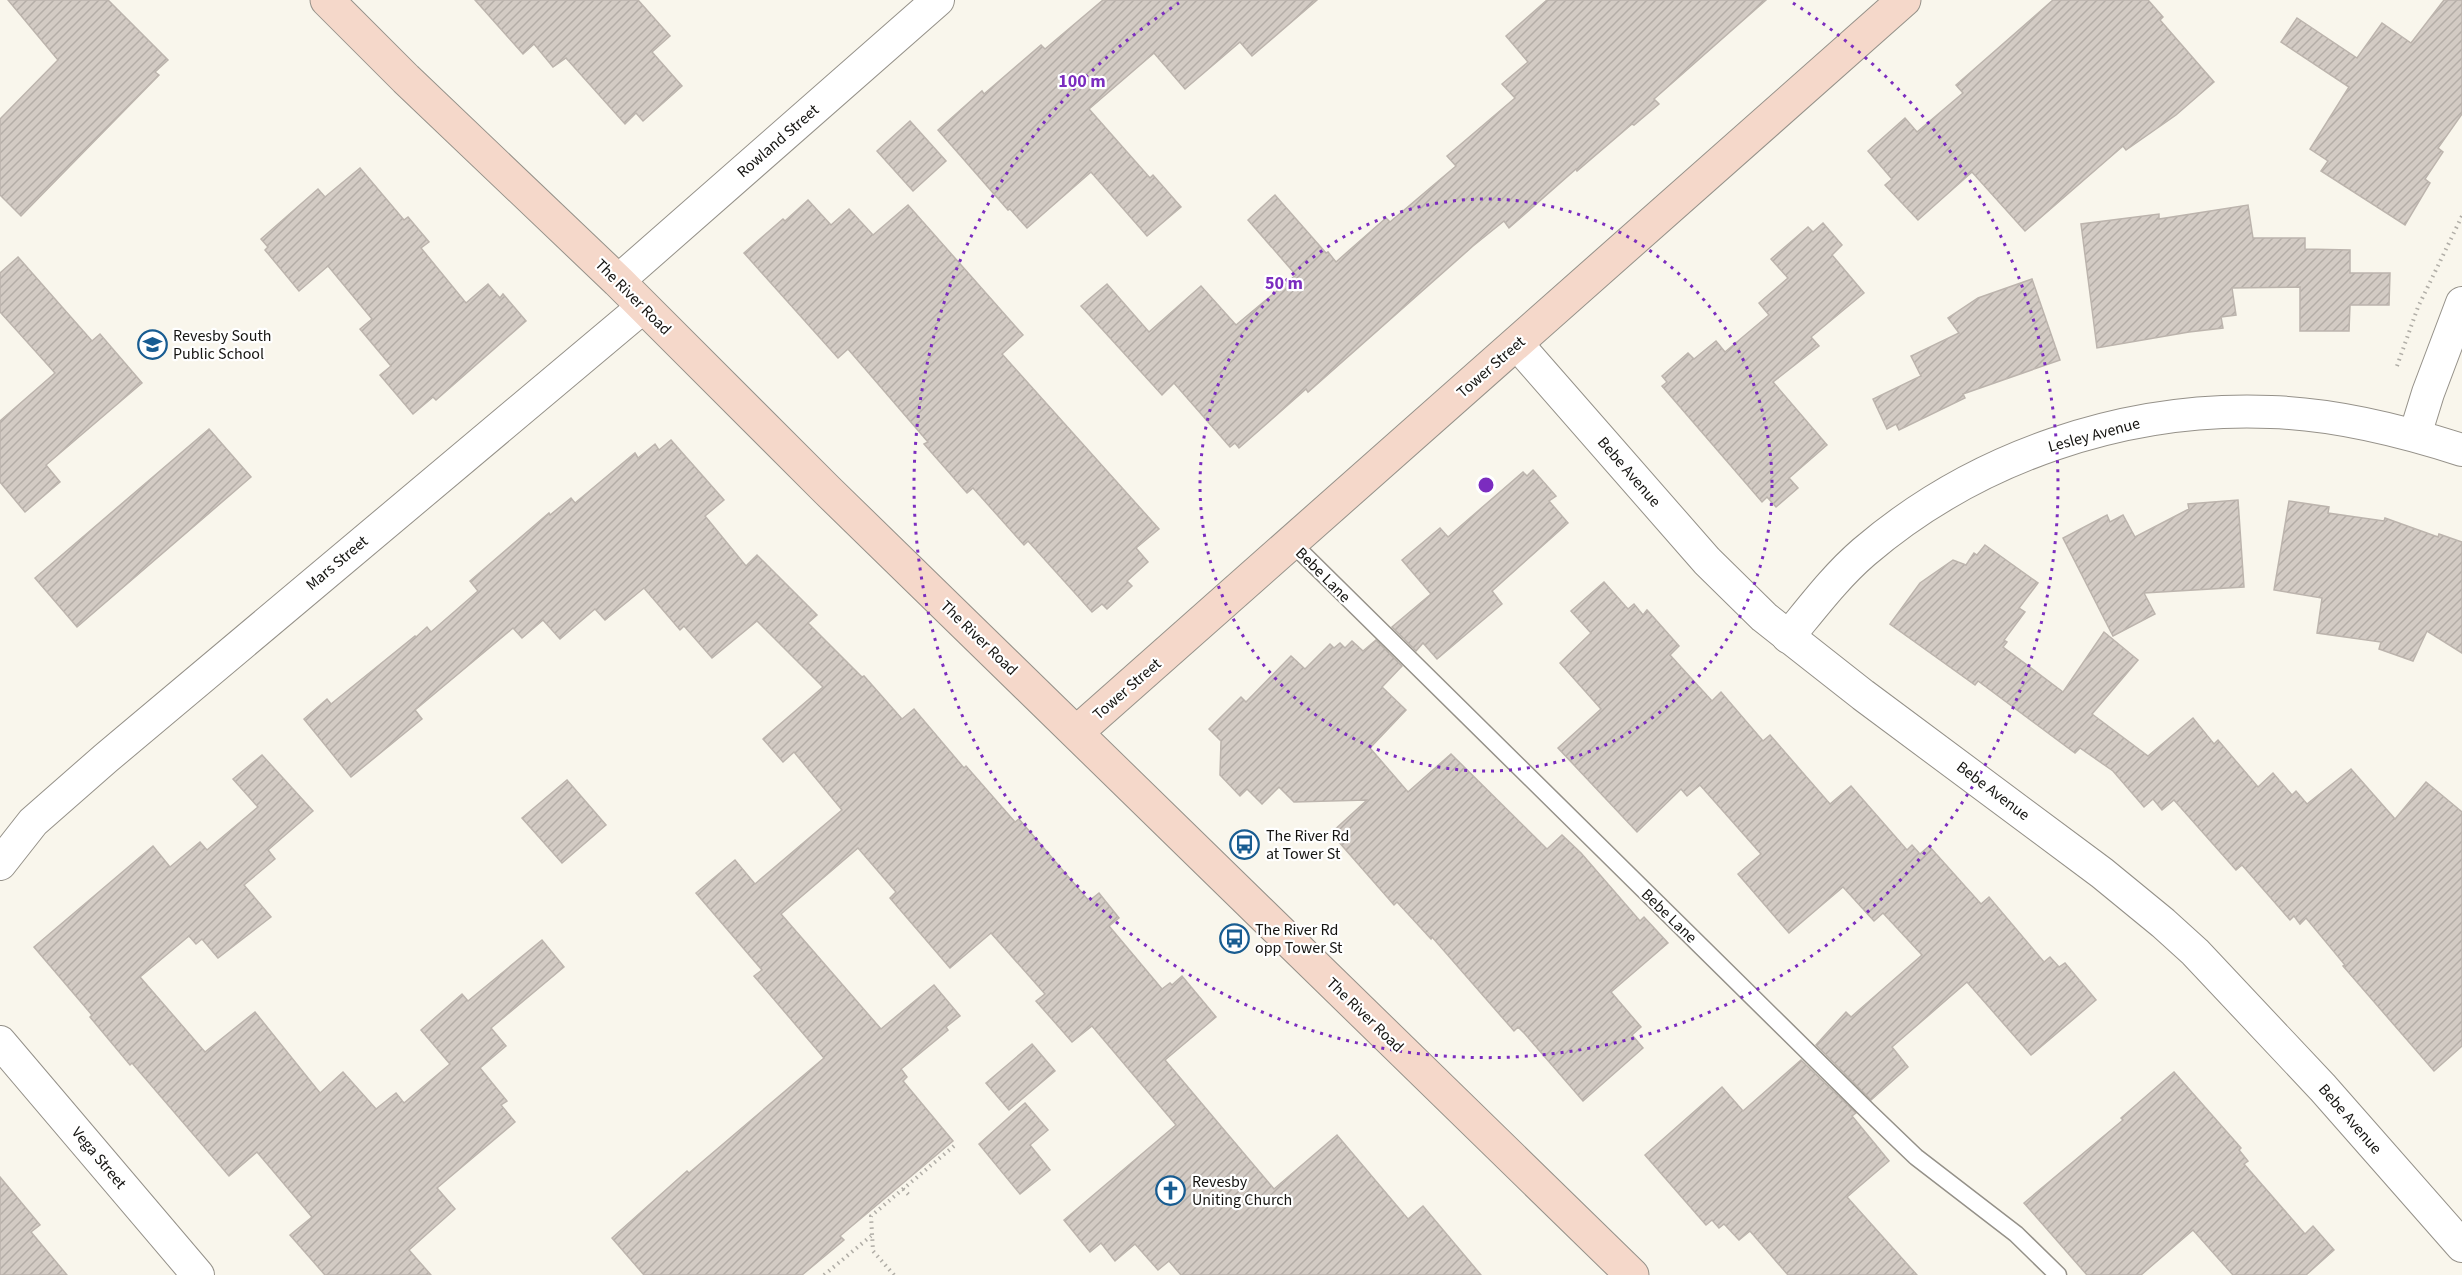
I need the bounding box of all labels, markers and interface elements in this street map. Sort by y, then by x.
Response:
text: 100 m [1058,69,1106,94]
street label: Rowland Street [732,99,824,183]
street label: The River Road [590,254,676,340]
text: 50 m [1265,271,1303,296]
place label: Revesby South Public School [173,325,272,365]
school or university icon: Revesby South Public School [136,329,168,361]
street label: Tower Street [1452,331,1530,403]
street label: Lesley Avenue [2046,412,2142,458]
street label: Bebe Avenue [1592,432,1666,512]
centre of rings [1476,475,1496,495]
street label: Mars Street [301,530,373,596]
street label: Bebe Lane [1291,543,1356,608]
street label: The River Road [935,595,1023,681]
street label: Tower Street [1088,653,1166,725]
street label: Bebe Avenue [1952,756,2034,826]
place label: The River Rd at Tower St [1266,825,1349,865]
bus stop icon: The River Rd at Tower St [1229,829,1261,861]
street label: Bebe Lane [1636,884,1702,948]
place label: The River Rd opp Tower St [1255,919,1343,959]
bus stop icon: The River Rd opp Tower St [1218,923,1250,955]
street label: The River Road [1321,972,1409,1058]
street label: Bebe Avenue [2313,1079,2387,1159]
street label: Vega Street [66,1122,132,1194]
place label: Revesby Uniting Church [1192,1171,1292,1211]
church icon: Revesby Uniting Church [1155,1175,1187,1207]

